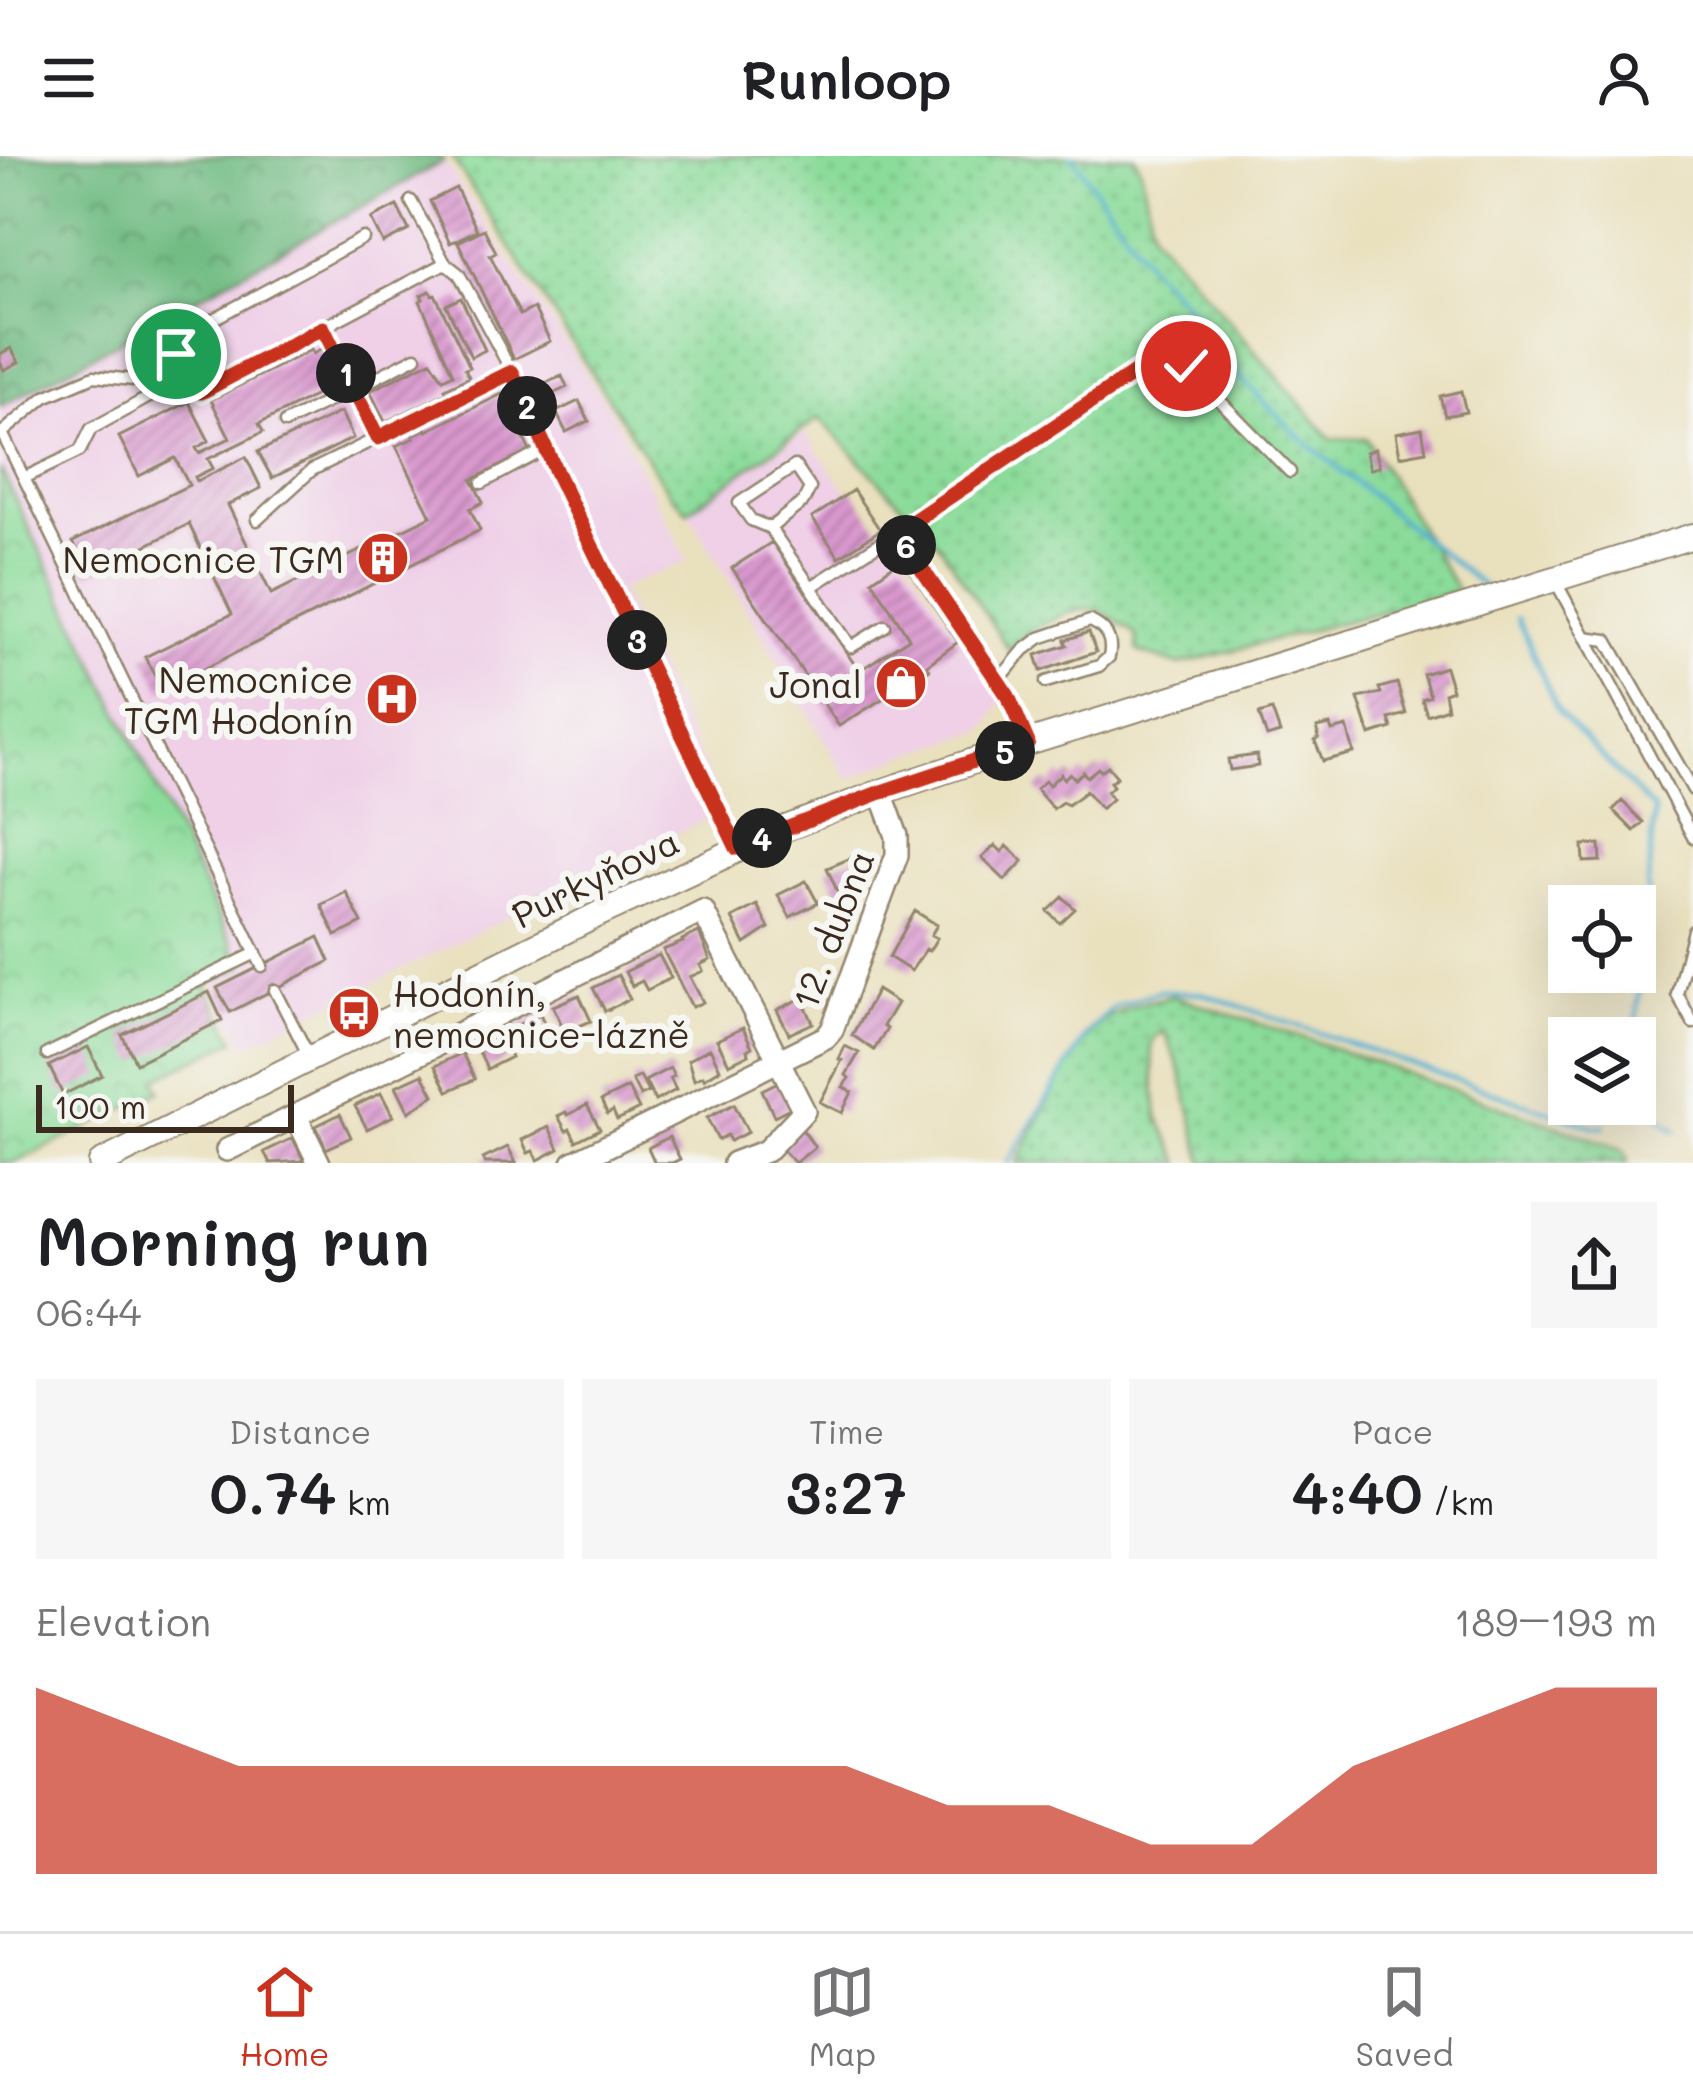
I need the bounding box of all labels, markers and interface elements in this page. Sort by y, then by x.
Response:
text: Runloop [741,43,952,114]
icon: menu [36,45,102,111]
icon: person [1591,45,1657,111]
pin [125,303,227,405]
pin [1135,315,1237,417]
icon: arrive [143,321,209,387]
icon: check [1153,333,1219,399]
pin: 1 [316,343,376,403]
text: 1 [339,351,353,394]
pin: 2 [497,376,557,436]
text: 2 [518,384,536,427]
pin: 6 [876,515,936,575]
text: 6 [896,523,916,566]
building icon: Nemocnice TGM [355,530,411,586]
place label: Nemocnice TGM [63,535,344,582]
pin: 3 [607,610,667,670]
text: 3 [627,618,647,661]
place label: Nemocnice TGM Hodonín [124,655,353,743]
shop icon: Jonal [873,655,929,711]
place label: Jonal [769,660,862,707]
hospital icon: Nemocnice TGM Hodonín [364,671,420,727]
pin: 5 [975,721,1035,781]
text: 5 [995,729,1015,772]
pin: 4 [732,808,792,868]
street label: Purkyňova [504,816,687,939]
text: 4 [752,816,772,859]
street label: 12. dubna [780,843,884,1015]
map controls [1548,885,1656,1125]
button: locate [1548,885,1656,993]
place label: Hodonín, nemocnice-lázně [393,969,690,1057]
bus stop icon: Hodonín, nemocnice-lázně [326,985,382,1041]
button: layers [1548,1017,1656,1125]
scale bar [36,1079,294,1132]
text: 100 m [54,1084,146,1127]
text: Morning run [36,1197,430,1283]
button: share [1531,1202,1657,1328]
text: 06:44 [36,1285,142,1336]
text: Distance [229,1409,371,1452]
text: Time [809,1409,884,1452]
text: Pace [1353,1409,1433,1452]
text: 0.74 [210,1452,336,1530]
text: 3:27 [786,1452,907,1530]
text: 4:40 [1291,1452,1423,1530]
text: km [336,1480,391,1523]
text: /km [1423,1480,1494,1523]
text: Elevation [36,1595,211,1646]
text: 189–193 m [1454,1595,1657,1646]
tab: Home [240,1959,329,2074]
tab: Map [809,1959,876,2074]
tab: Saved [1355,1959,1453,2074]

